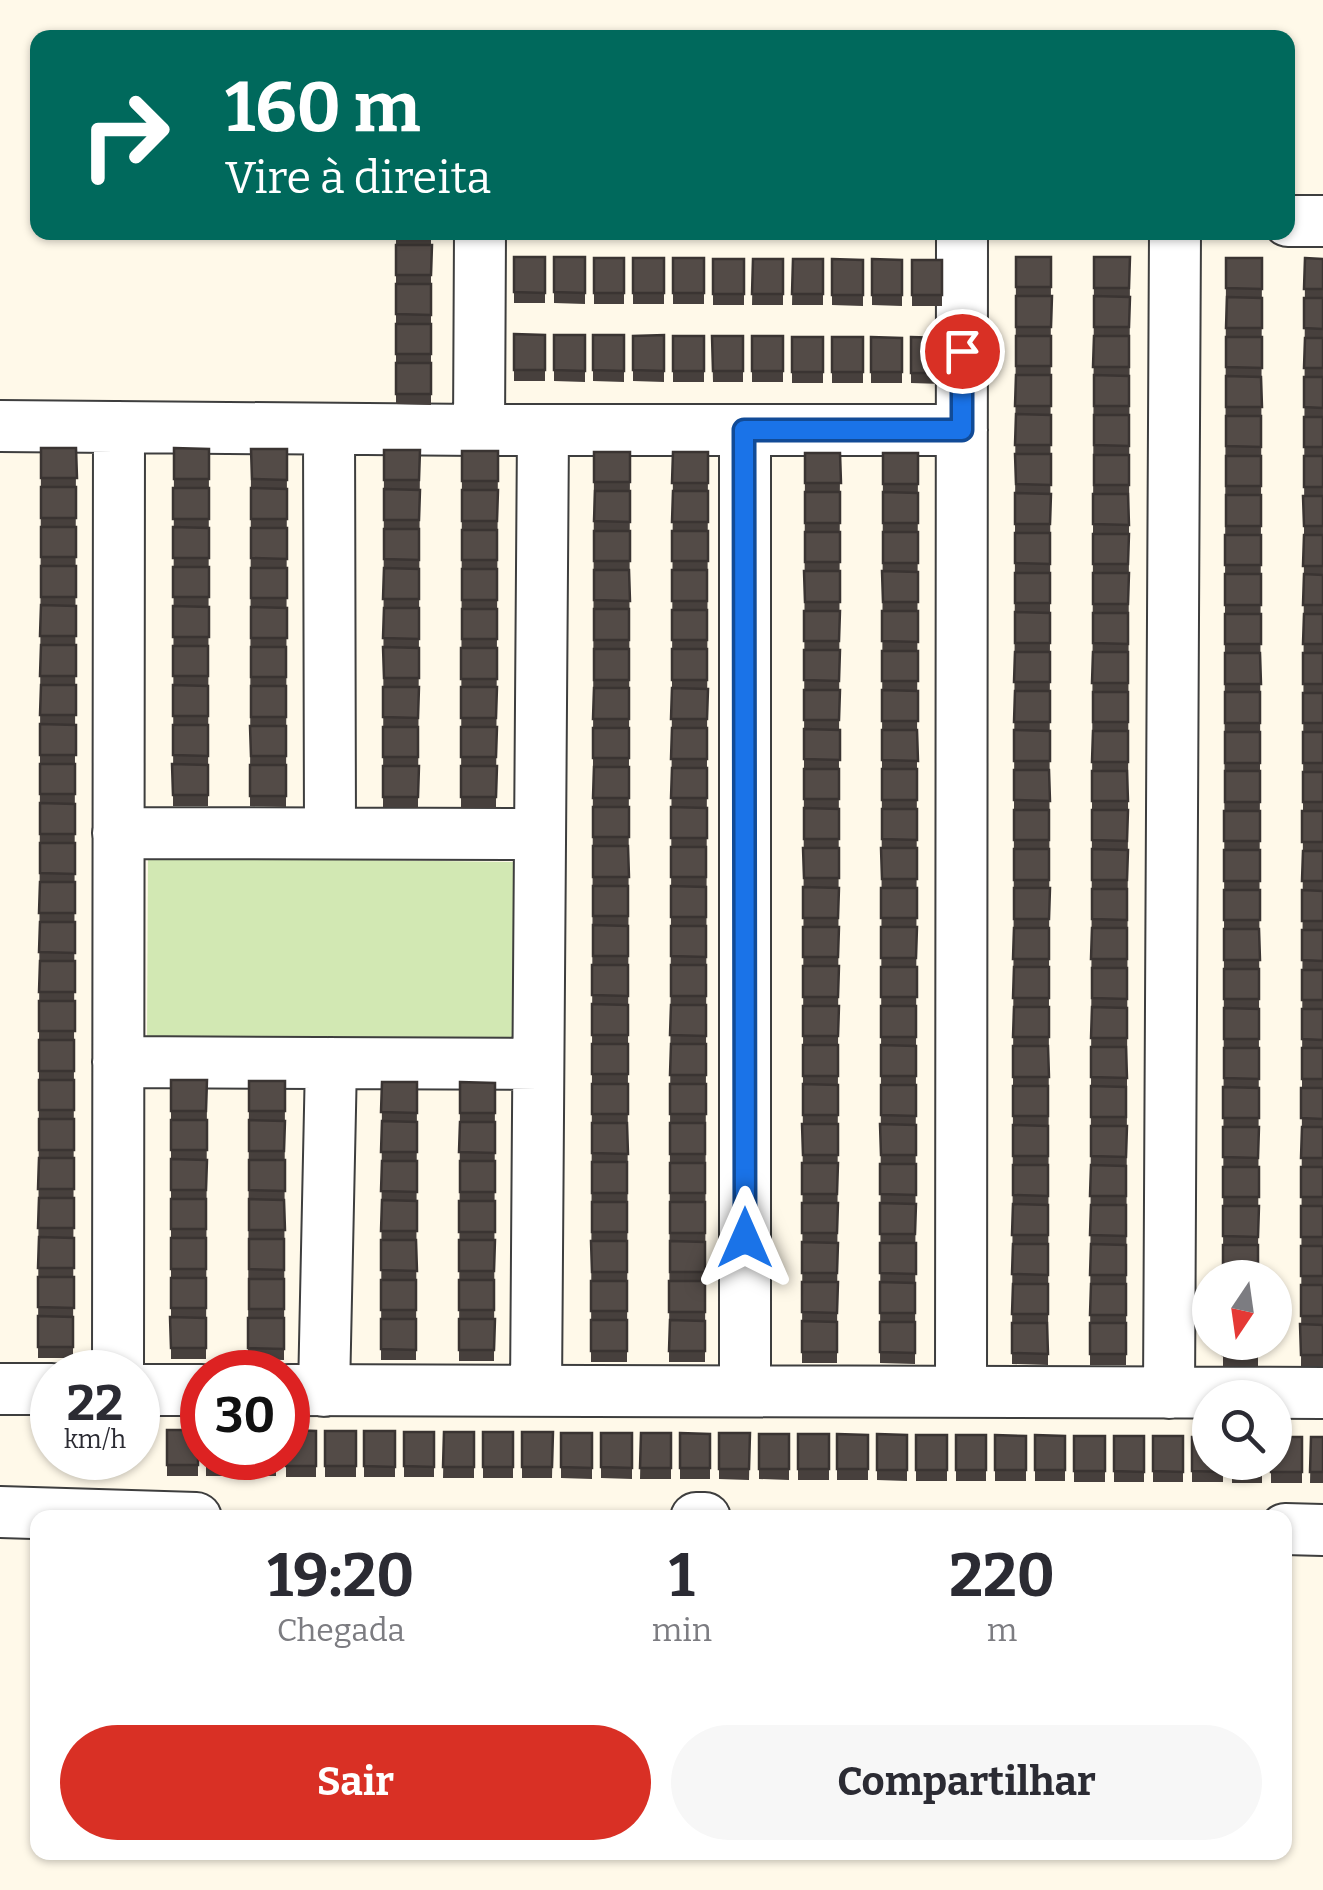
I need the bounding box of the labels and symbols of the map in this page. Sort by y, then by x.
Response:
pin [920,309,1005,394]
position arrow [693,1186,797,1290]
north arrow [1192,1260,1292,1360]
speed limit sign: 30 [180,1350,310,1480]

